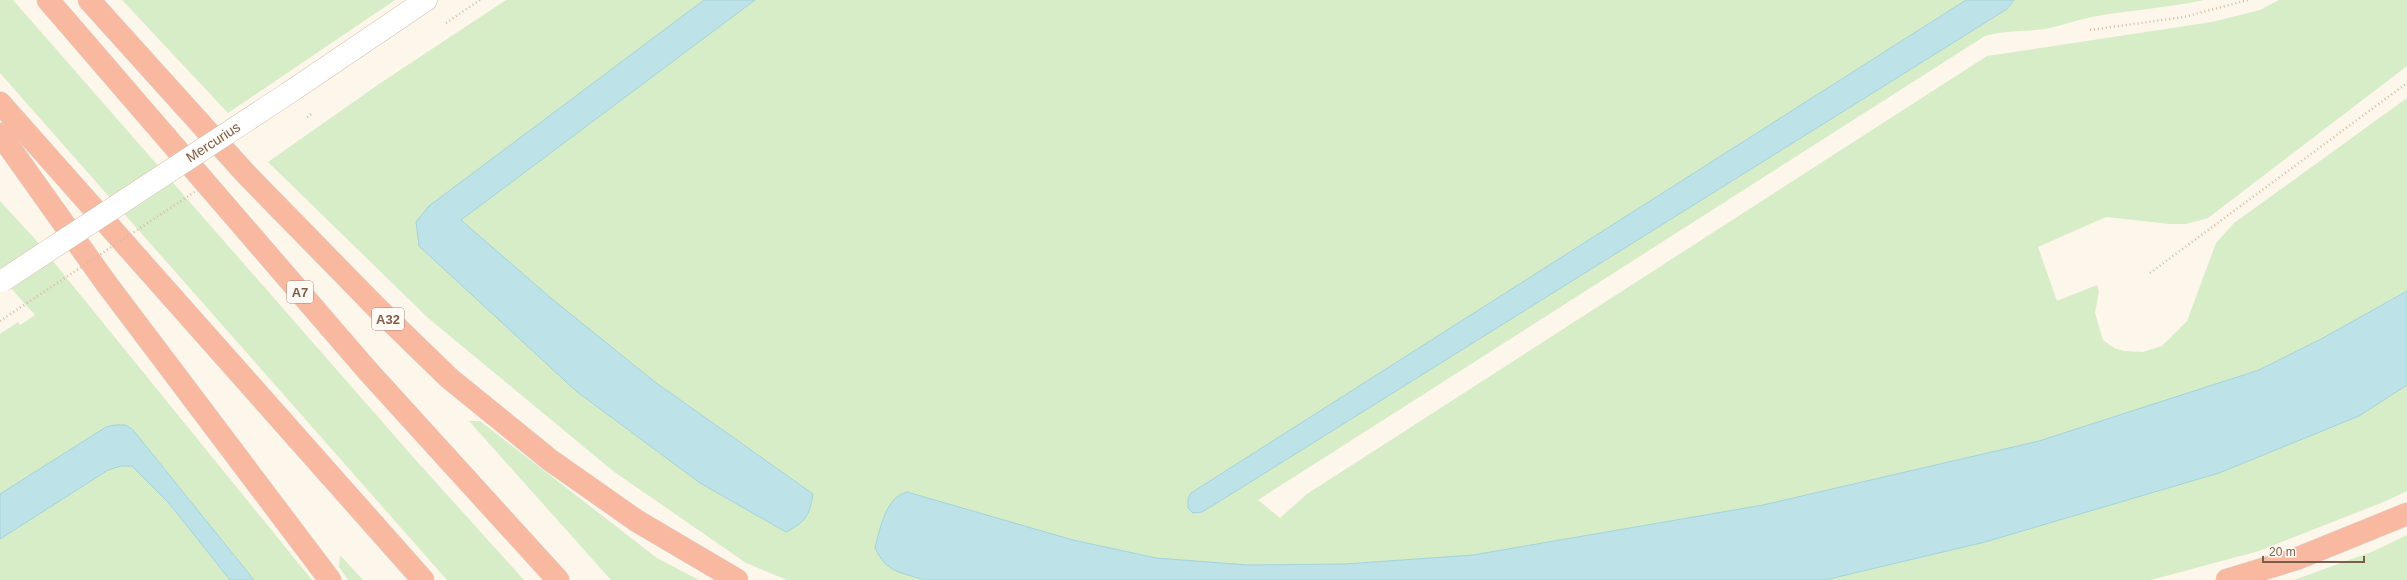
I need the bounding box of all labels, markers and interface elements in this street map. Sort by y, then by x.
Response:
street label: Mercurius [183,119,243,165]
road number: A7 [287,281,313,303]
road number: A32 [372,308,404,330]
scale bar [2263,538,2364,564]
text: 20 m [2269,545,2296,559]

